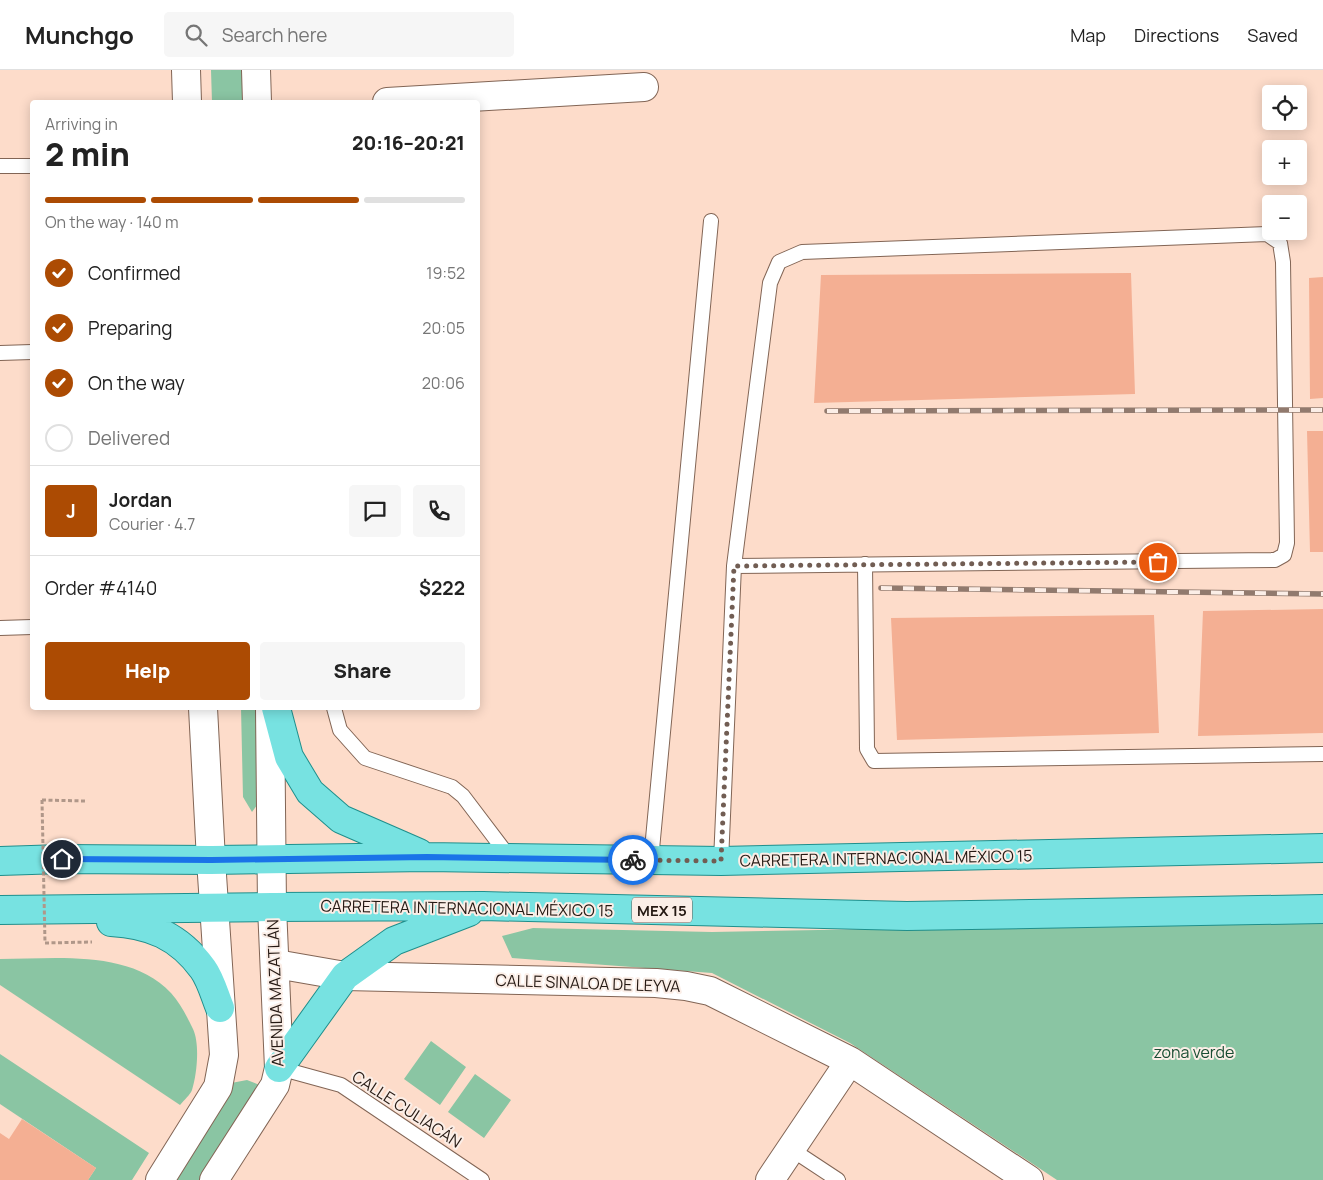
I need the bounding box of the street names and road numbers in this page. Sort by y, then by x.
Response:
street label: CARRETERA INTERNACIONAL MÉXICO 15 [739,844,1033,872]
street label: CARRETERA INTERNACIONAL MÉXICO 15 [320,894,614,922]
road number: MEX 15 [632,898,692,922]
street label: AVENIDA MAZATLÁN [261,919,289,1067]
street label: CALLE SINALOA DE LEYVA [495,969,681,997]
street label: CALLE CULIACÁN [348,1065,466,1153]

